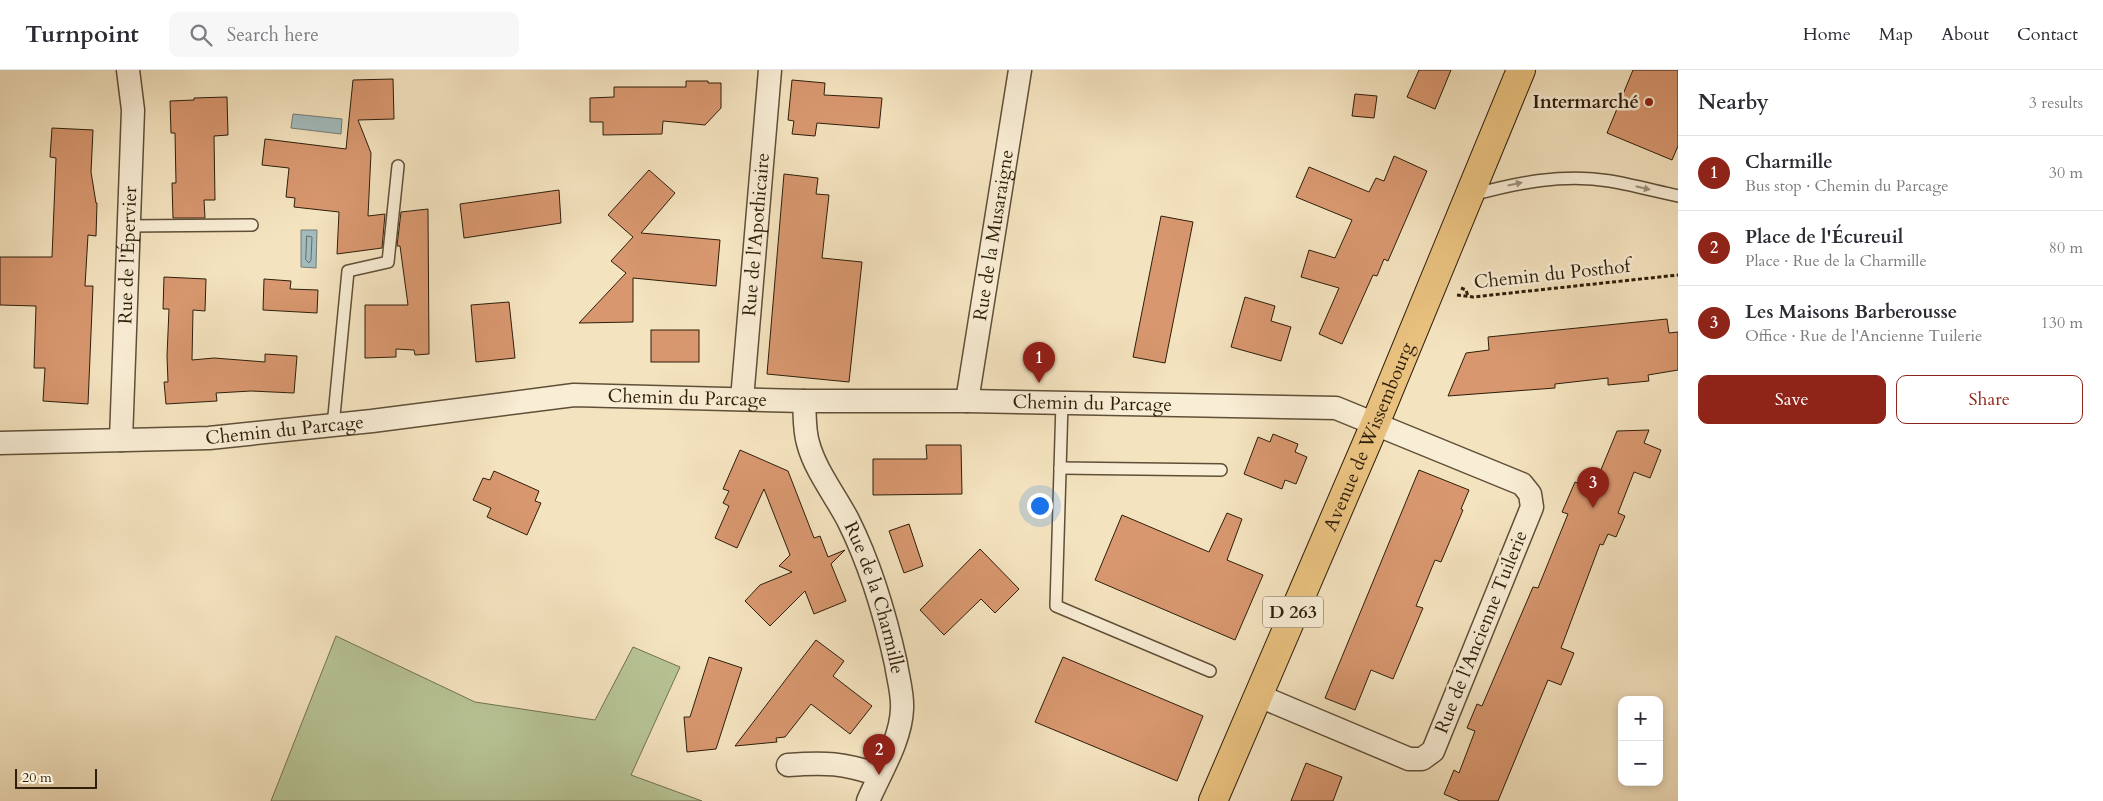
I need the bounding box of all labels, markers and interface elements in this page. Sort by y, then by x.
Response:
search box [169,12,519,57]
text: Turnpoint [25,18,139,51]
icon: search [187,21,215,49]
text: Search here [227,22,319,48]
text: Home [1803,22,1851,47]
text: Map [1879,22,1913,47]
text: About [1941,22,1989,47]
text: Contact [2017,22,2078,47]
text: Nearby [1698,88,1769,117]
place label: Intermarché [1533,89,1639,115]
text: 3 results [2029,92,2083,114]
marker: Intermarché [1643,96,1655,108]
street label: Rue de la Musaraigne [967,148,1020,323]
text: Charmille [1745,149,1833,175]
street label: Rue de l'Apothicaire [736,152,776,317]
text: 1 [1710,162,1718,184]
text: 30 m [2049,162,2083,184]
text: Bus stop · Chemin du Parcage [1745,175,1948,197]
one-way arrow [1508,180,1523,188]
one-way arrow [1636,184,1651,192]
street label: Rue de l'Épervier [112,185,143,325]
text: Place de l'Écureuil [1745,224,1903,250]
text: 2 [1710,237,1718,259]
text: 80 m [2049,237,2083,259]
text: Place · Rue de la Charmille [1745,250,1927,272]
street label: Chemin du Posthof [1473,253,1635,295]
text: Les Maisons Barberousse [1745,299,1957,325]
text: 3 [1710,312,1718,334]
text: 130 m [2041,312,2083,334]
text: Office · Rue de l'Ancienne Tuilerie [1745,325,1982,347]
street label: Avenue de Wissembourg [1317,338,1420,536]
pin: 1 [1023,342,1055,383]
button: Save [1698,375,1886,424]
button: Share [1896,375,2083,424]
street label: Chemin du Parcage [607,383,767,413]
street label: Chemin du Parcage [1012,389,1172,418]
street label: Chemin du Parcage [204,409,365,451]
pin: 3 [1577,467,1609,508]
your location [1027,493,1053,519]
street label: Rue de la Charmille [838,517,910,676]
street label: Rue de l'Ancienne Tuilerie [1428,527,1534,737]
road number: D 263 [1263,596,1323,628]
map controls [1618,696,1663,786]
button: + [1618,696,1663,741]
pin: 2 [863,734,895,775]
button: − [1618,741,1663,786]
scale bar [15,766,98,789]
text: 20 m [22,768,52,787]

